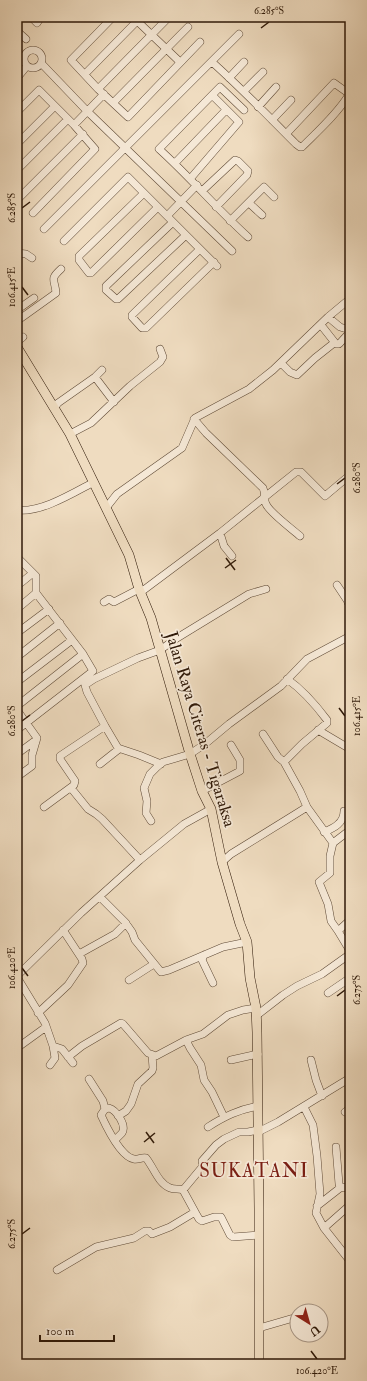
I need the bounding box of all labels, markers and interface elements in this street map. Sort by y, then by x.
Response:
text: 6.285°S [254,5,284,17]
text: 6.285°S [6,193,18,223]
text: 106.415°E [6,267,18,307]
text: 6.280°S [351,463,363,493]
street label: Jalan Raya Citeras - Tigaraksa [159,628,241,831]
text: 106.415°E [351,696,363,736]
text: 6.280°S [6,706,18,736]
text: 106.420°E [6,947,18,989]
text: 6.275°S [351,975,363,1005]
district label: SUKATANI [199,1159,309,1183]
text: 6.275°S [6,1219,18,1249]
north arrow [289,1303,329,1343]
scale bar [40,1317,114,1343]
text: U [307,1323,322,1339]
text: 100 m [46,1324,75,1339]
text: 106.420°E [296,1365,338,1377]

